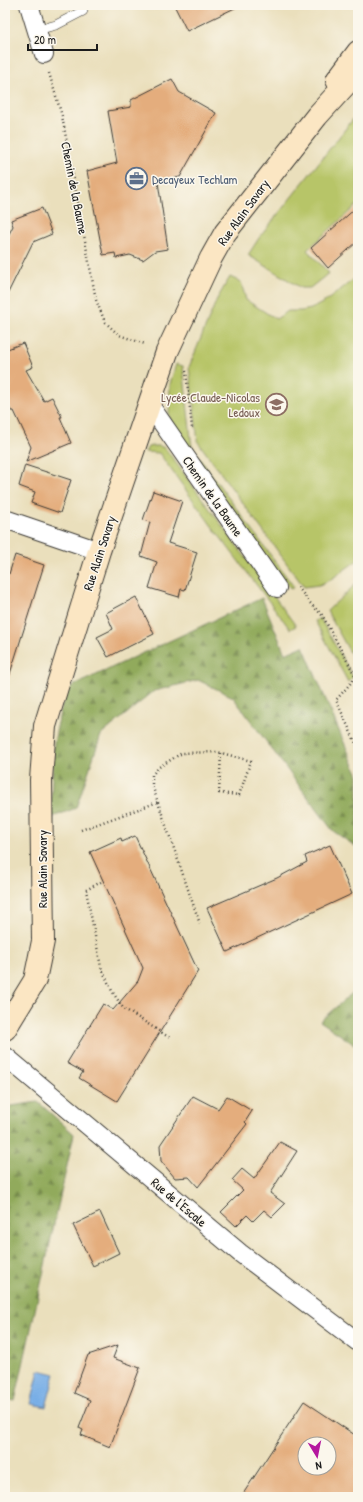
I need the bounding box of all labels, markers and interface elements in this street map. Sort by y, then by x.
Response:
scale bar [28,26,97,52]
text: 20 m [34,31,56,48]
street label: Chemin de la Baume [57,140,93,236]
office icon: Decayeux Techlam [123,166,149,192]
place label: Decayeux Techlam [152,170,237,188]
street label: Rue Alain Savary [213,175,273,249]
place label: Lycée Claude-Nicolas Ledoux [161,388,260,421]
school or university icon: Lycée Claude-Nicolas Ledoux [263,391,289,417]
street label: Chemin de la Baume [179,452,247,540]
street label: Rue Alain Savary [78,513,120,593]
street label: Rue Alain Savary [33,830,51,908]
street label: Rue de l'Escale [147,1173,211,1231]
north arrow [297,1436,337,1476]
text: N [314,1458,323,1473]

